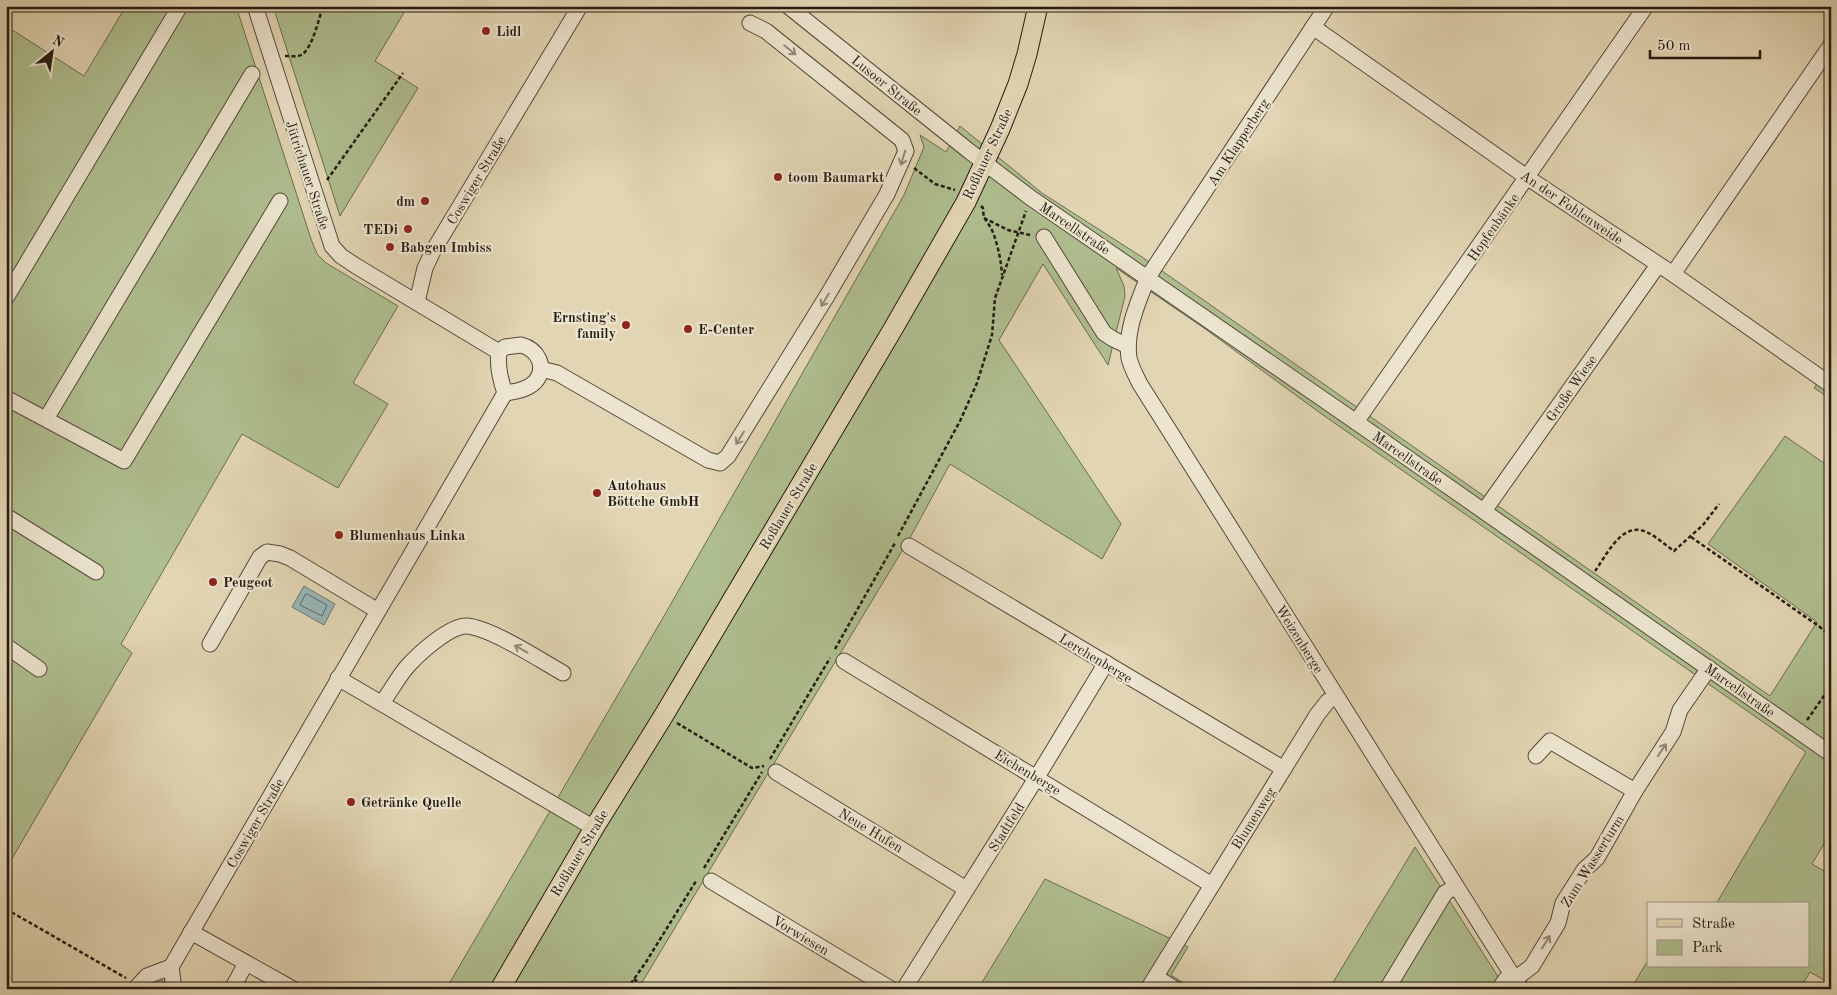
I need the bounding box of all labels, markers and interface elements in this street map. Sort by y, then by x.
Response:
marker: Lidl [480,25,492,37]
place label: Lidl [496,25,521,39]
north arrow [28,28,78,78]
scale bar [1650,28,1760,60]
text: N [50,33,66,50]
text: 50 m [1657,39,1691,54]
one-way arrow [783,45,796,56]
street label: Lusoer Straße [849,53,924,118]
street label: Am Klapperberg [1206,96,1272,189]
street label: Roßlauer Straße [961,107,1015,202]
street label: Jütrichauer Straße [283,119,331,232]
street label: Coswiger Straße [445,134,509,227]
one-way arrow [898,149,907,165]
street label: An der Fohlenweide [1518,168,1625,247]
marker: toom Baumarkt [772,171,784,183]
place label: toom Baumarkt [788,171,884,185]
street label: Hopfenbänke [1465,191,1522,264]
place label: dm [396,195,415,209]
marker: dm [419,195,431,207]
street label: Marcellstraße [1037,200,1112,258]
place label: TEDi [363,223,398,237]
marker: TEDi [402,223,414,235]
marker: Babgen Imbiss [384,241,396,253]
place label: Babgen Imbiss [400,241,491,255]
one-way arrow [820,292,830,306]
place label: Ernsting's family [552,311,616,341]
marker: Ernsting's family [620,319,632,331]
marker: E-Center [682,323,694,335]
place label: E-Center [698,323,754,337]
street label: Große Wiese [1544,353,1600,424]
one-way arrow [734,430,744,444]
street label: Marcellstraße [1370,430,1445,488]
street label: Roßlauer Straße [757,461,820,552]
place label: Autohaus Böttche GmbH [607,479,699,509]
marker: Autohaus Böttche GmbH [591,487,603,499]
marker: Blumenhaus Linka [333,529,345,541]
place label: Blumenhaus Linka [349,529,465,543]
marker: Peugeot [207,576,219,588]
place label: Peugeot [223,576,273,590]
street label: Weizenberge [1273,603,1326,676]
street label: Lerchenberge [1056,632,1135,686]
one-way arrow [514,644,528,654]
street label: Marcellstraße [1702,662,1777,720]
one-way arrow [1657,743,1667,757]
street label: Eichenberge [992,748,1063,798]
street label: Coswiger Straße [225,776,287,871]
street label: Blumenweg [1229,785,1279,852]
marker: Getränke Quelle [345,796,357,808]
place label: Getränke Quelle [361,796,462,810]
street label: Stadtfeld [986,801,1027,855]
street label: Neue Hufen [836,806,905,856]
street label: Roßlauer Straße [548,808,611,899]
street label: Zum Wasserturm [1559,813,1627,910]
legend [1647,902,1810,968]
street label: Vorwiesen [770,914,832,958]
text: Straße [1692,917,1735,932]
one-way arrow [1542,936,1552,950]
text: Park [1692,941,1723,956]

